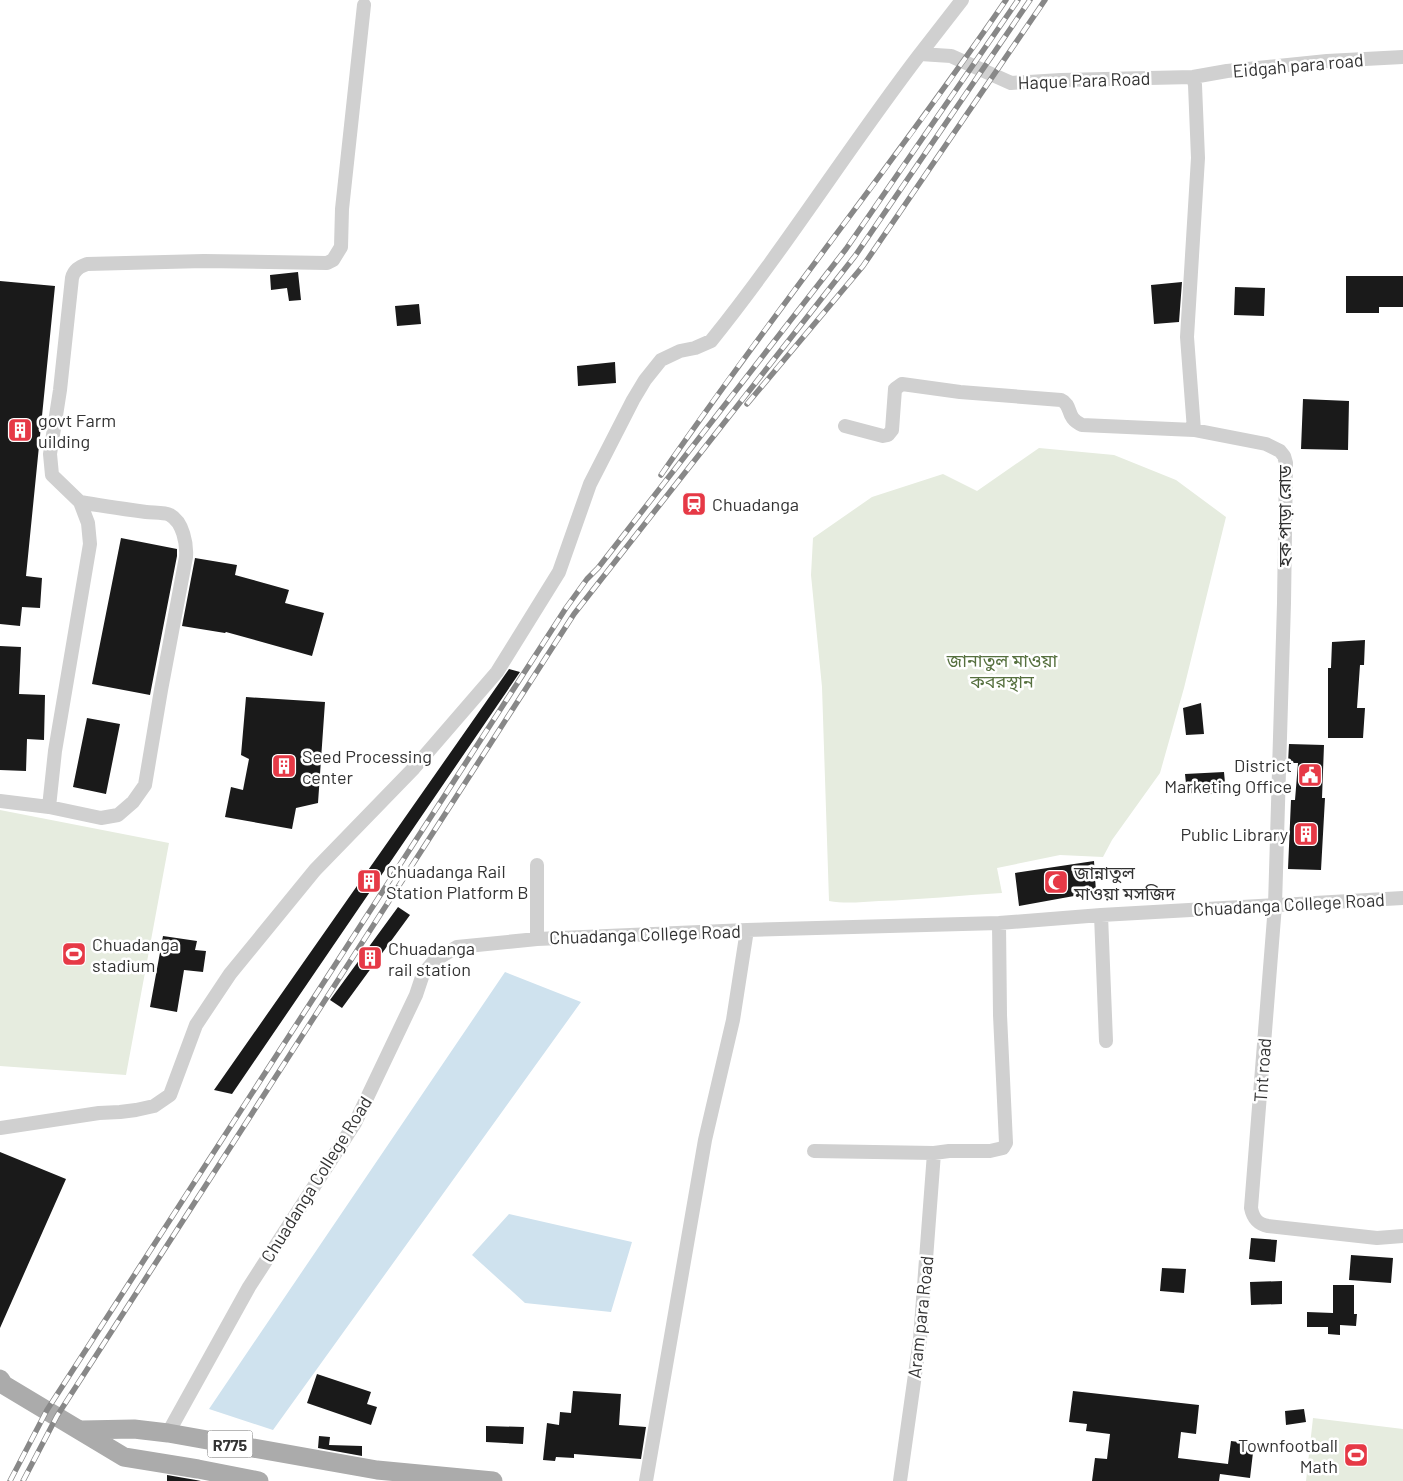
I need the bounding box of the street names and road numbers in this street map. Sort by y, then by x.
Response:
street label: Eidgah para road [1232,48,1364,82]
street label: Haque Para Road [1017,67,1151,93]
street label: হক পাড়া রোড [1273,465,1295,568]
street label: Chuadanga College Road [1193,888,1385,920]
street label: Chuadanga College Road [549,920,741,948]
street label: Tnt road [1249,1037,1275,1103]
street label: Chuadanga College Road [256,1092,376,1266]
street label: Aram para Road [903,1255,937,1379]
road number: R775 [208,1430,252,1458]

